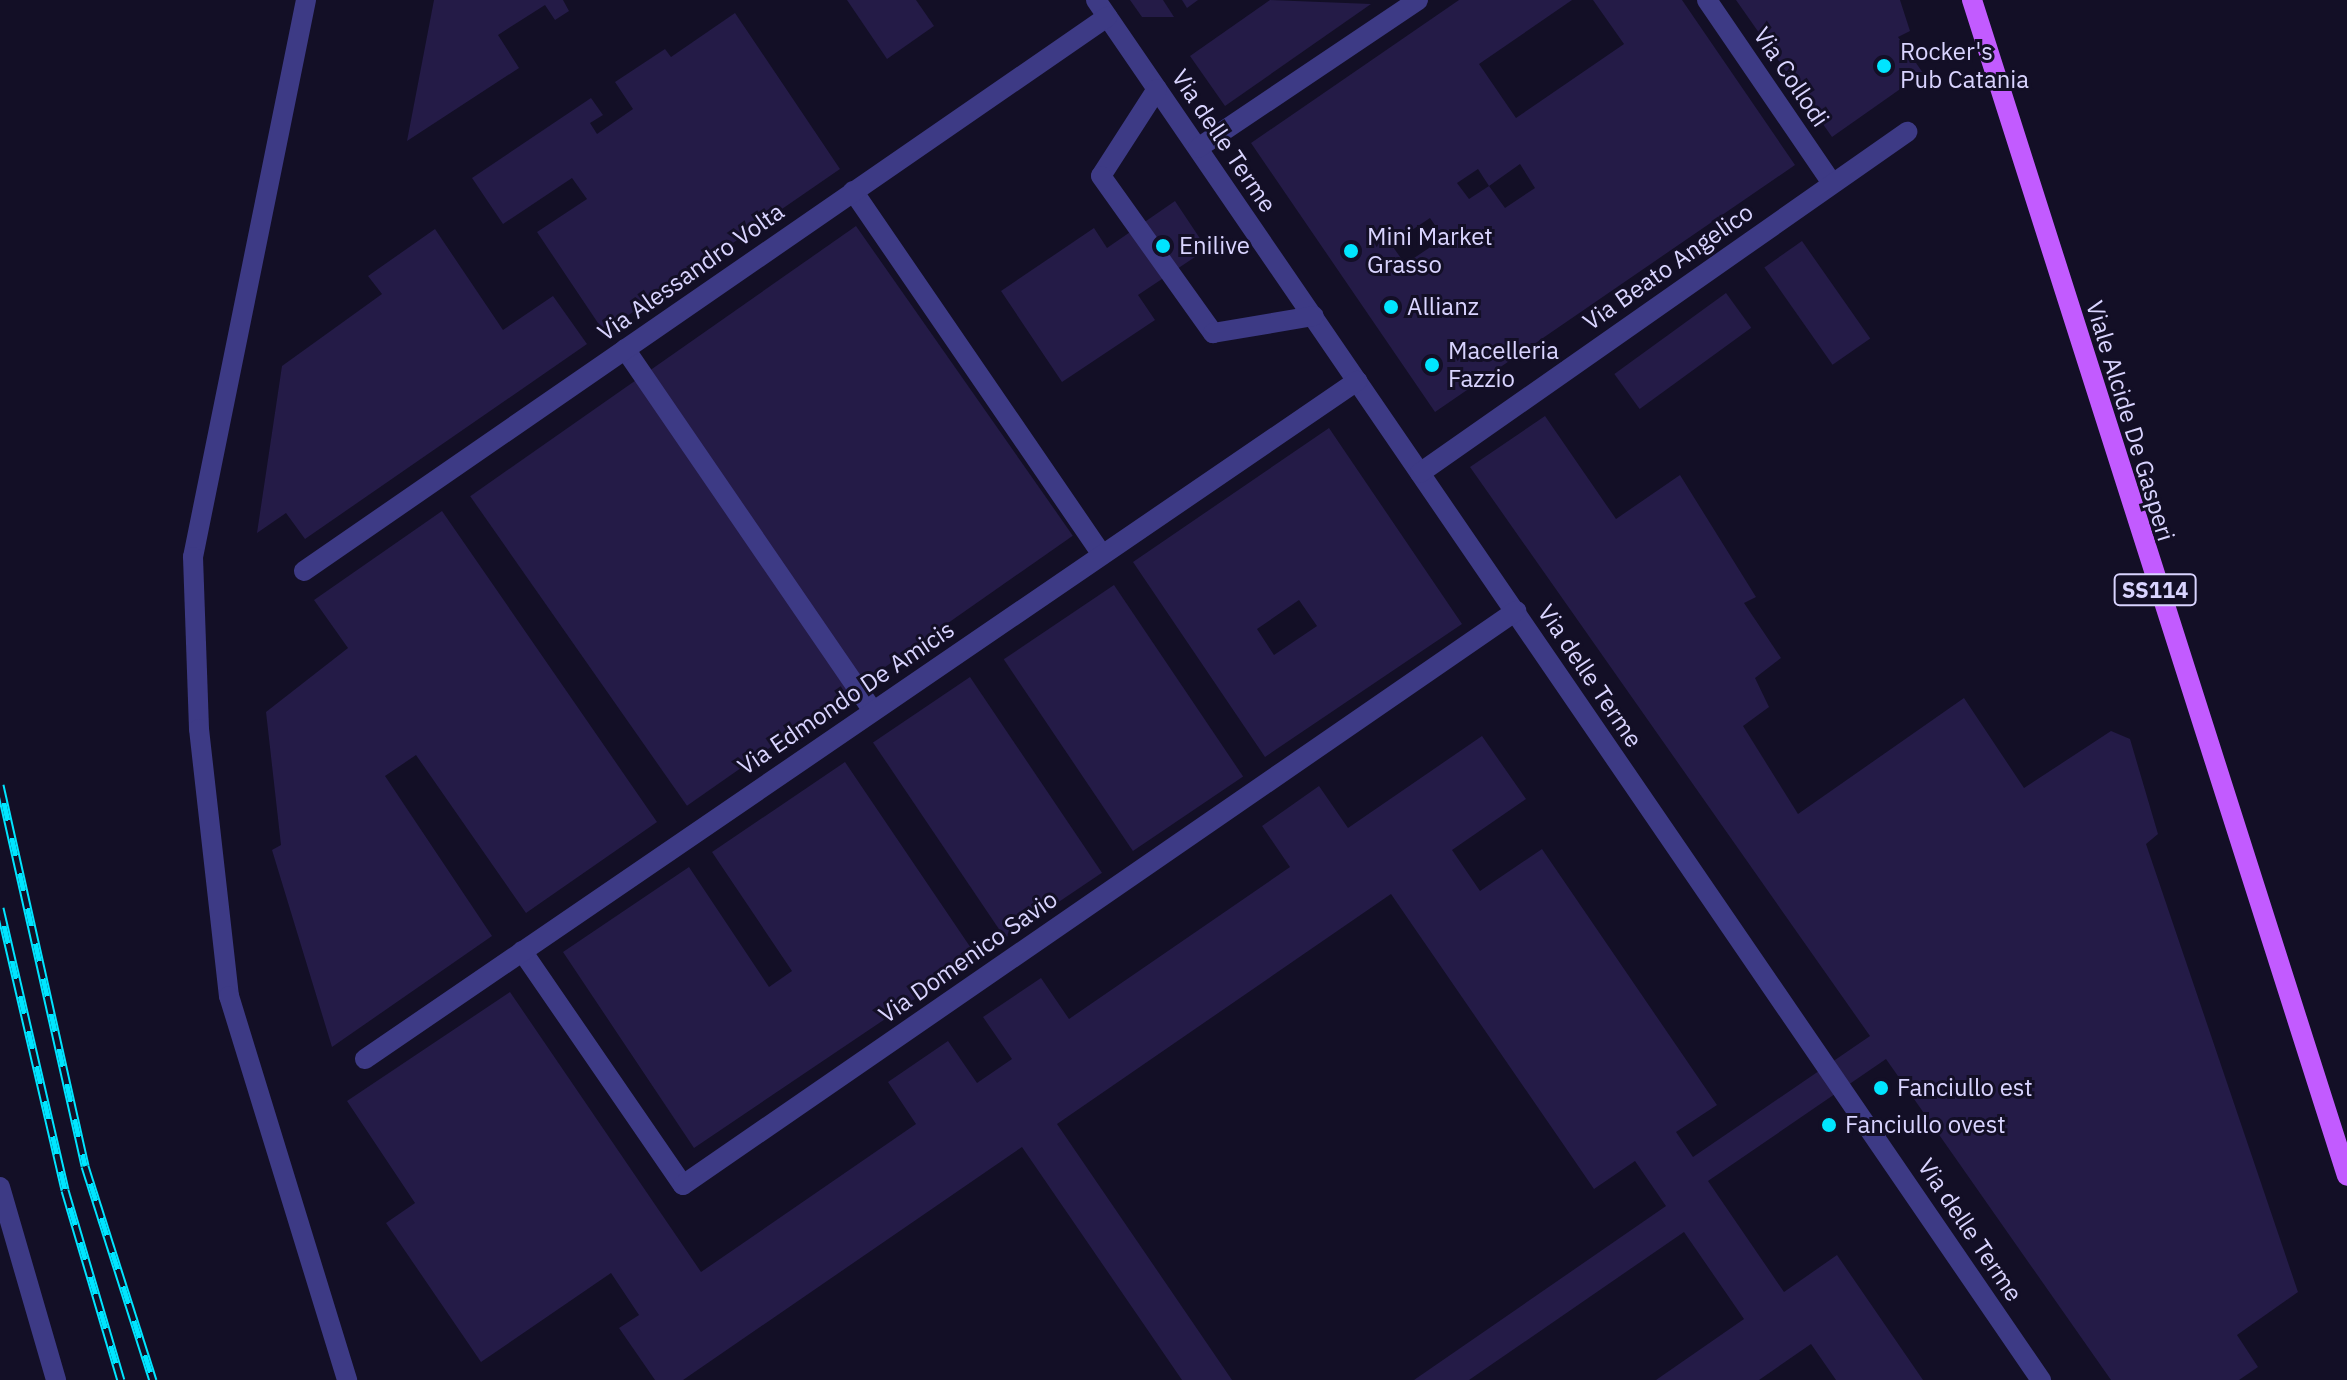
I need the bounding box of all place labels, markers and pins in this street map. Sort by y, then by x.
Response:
place label: Rocker's Pub Catania [1900,38,2029,94]
marker: Rocker's Pub Catania [1875,57,1893,75]
place label: Mini Market Grasso [1367,223,1493,279]
place label: Enilive [1179,232,1250,260]
marker: Enilive [1154,237,1172,255]
marker: Mini Market Grasso [1342,242,1360,260]
place label: Allianz [1407,293,1479,321]
marker: Allianz [1382,298,1400,316]
place label: Macelleria Fazzio [1448,337,1559,393]
marker: Macelleria Fazzio [1423,356,1441,374]
place label: Fanciullo est [1897,1074,2033,1102]
marker: Fanciullo est [1872,1079,1890,1097]
place label: Fanciullo ovest [1845,1111,2006,1139]
marker: Fanciullo ovest [1820,1116,1838,1134]

